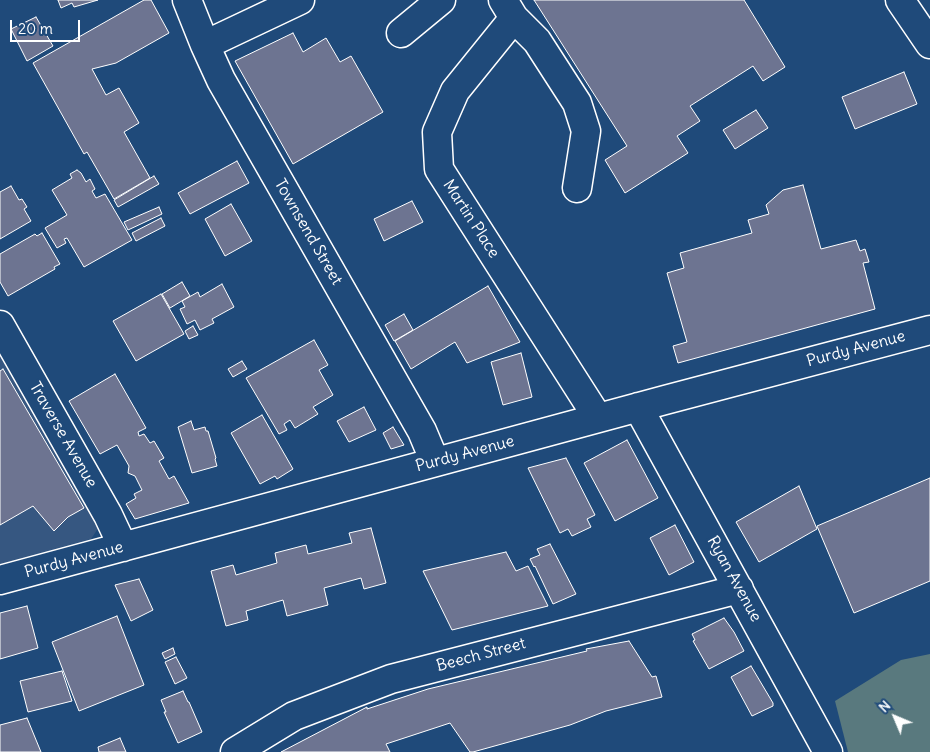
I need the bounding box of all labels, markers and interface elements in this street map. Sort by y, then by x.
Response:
scale bar [12,10,82,42]
text: 20 m [18,19,53,38]
street label: Townsend Street [270,176,346,288]
street label: Martin Place [439,176,503,262]
street label: Purdy Avenue [805,327,907,371]
street label: Traverse Avenue [25,379,101,491]
street label: Purdy Avenue [414,432,516,476]
street label: Ryan Avenue [703,533,765,625]
street label: Purdy Avenue [23,538,125,582]
street label: Beech Street [434,634,528,676]
north arrow [870,692,920,742]
text: N [875,697,894,716]

